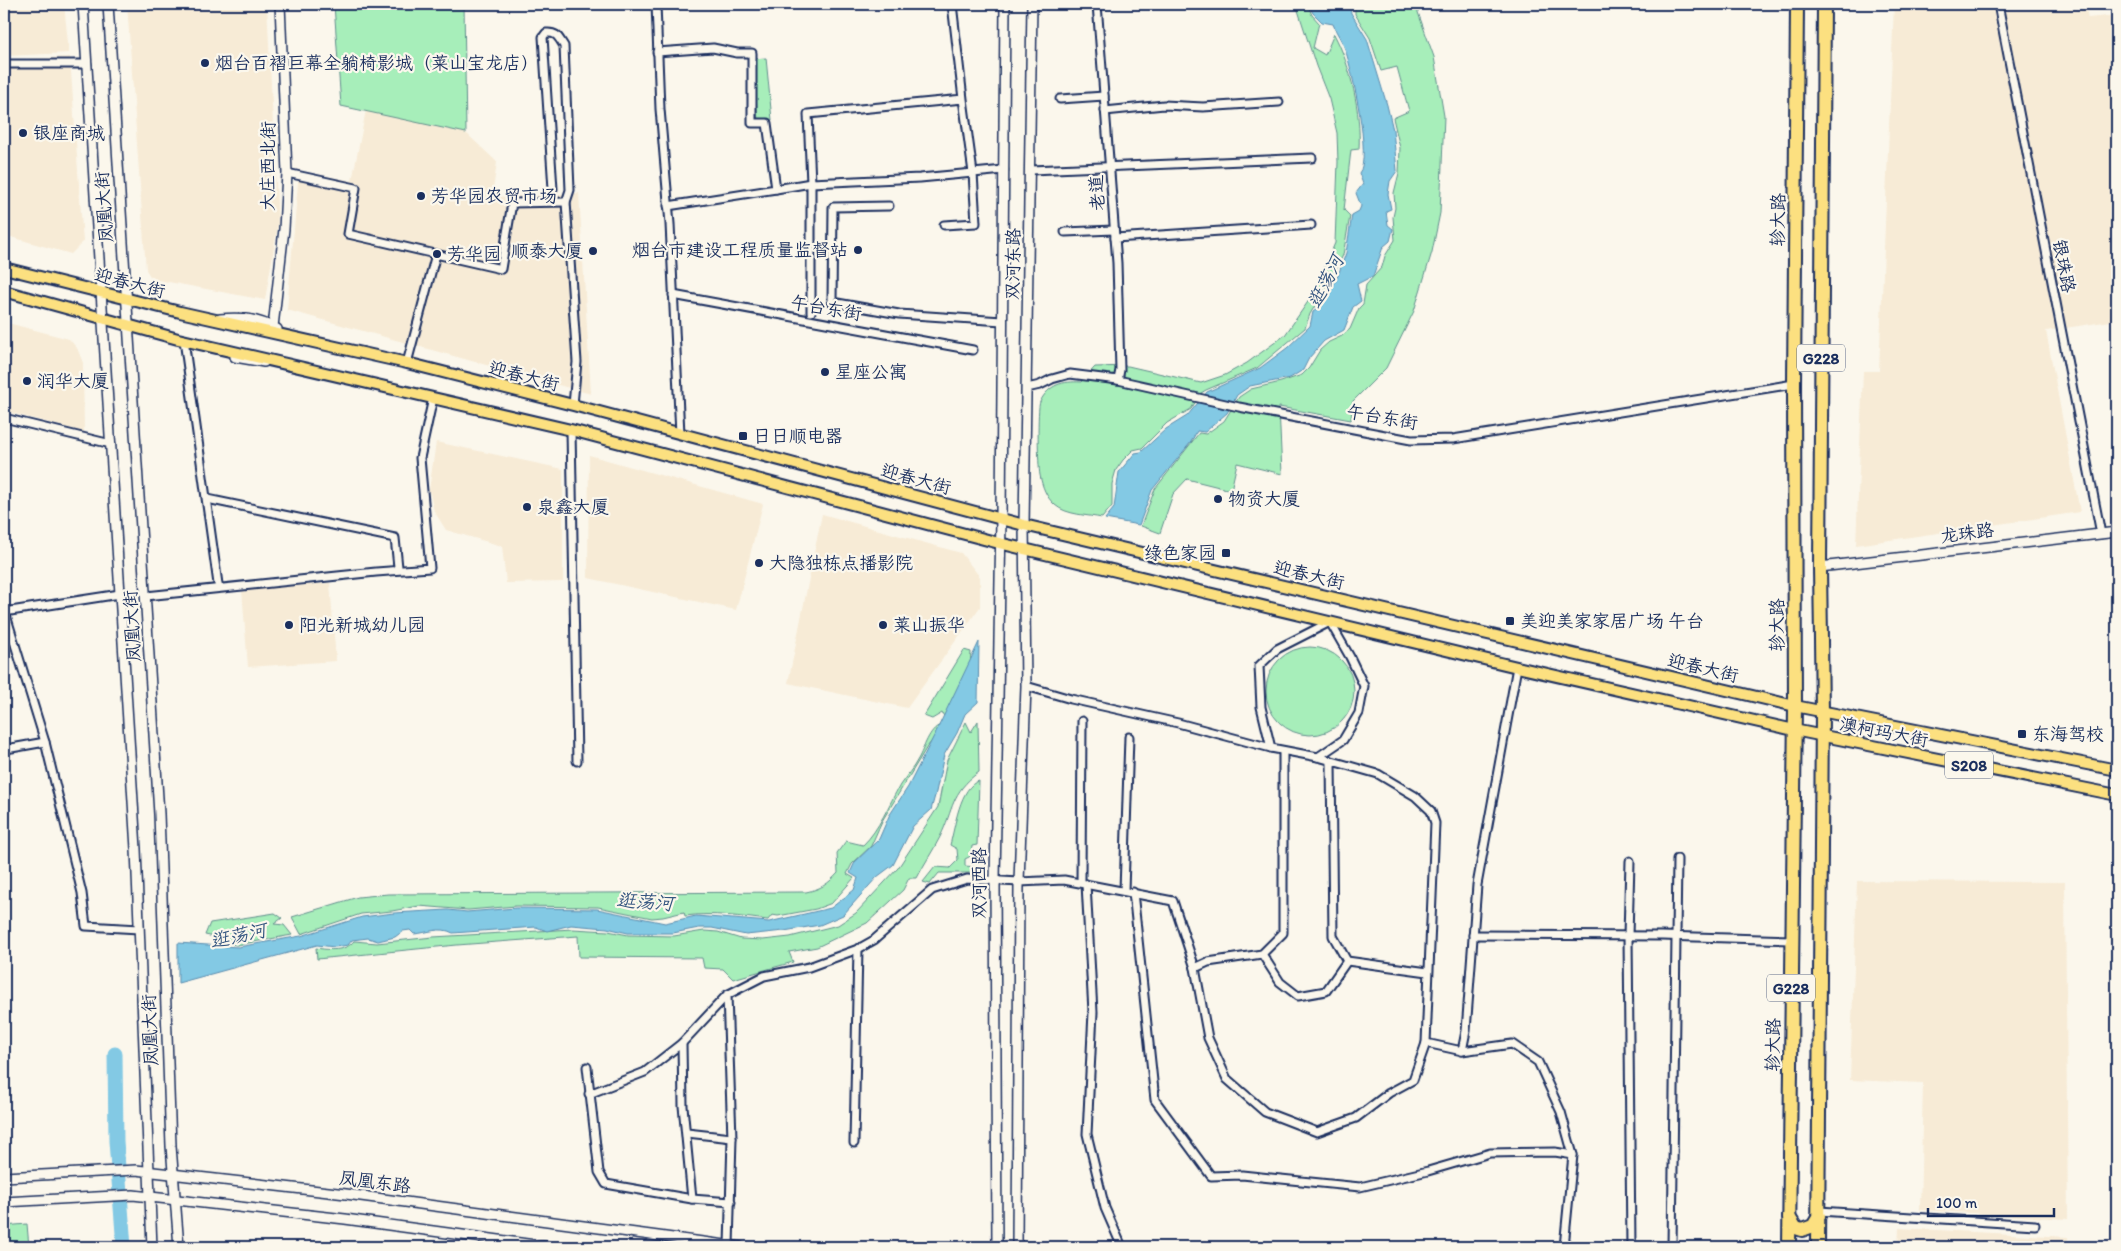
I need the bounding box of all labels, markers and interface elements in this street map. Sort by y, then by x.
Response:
place label: 烟台百褶巨幕全躺椅影城（莱山宝龙店） [215,52,539,74]
marker: 烟台百褶巨幕全躺椅影城（莱山宝龙店） [199,57,211,69]
street label: 大庄西北街 [257,121,279,211]
place label: 银座商城 [33,122,105,144]
marker: 银座商城 [17,127,29,139]
street label: 凤凰大街 [91,170,117,244]
street label: 老道 [1085,174,1109,212]
place label: 芳华园农贸市场 [431,185,557,207]
marker: 芳华园农贸市场 [415,190,427,202]
street label: 轸大路 [1767,193,1789,247]
street label: 双河东路 [1001,228,1025,300]
street label: 银珠路 [2048,237,2080,295]
place label: 烟台市建设工程质量监督站 [632,239,848,261]
place label: 顺泰大厦 [511,240,583,262]
place label: 芳华园 [447,243,501,265]
marker: 烟台市建设工程质量监督站 [852,244,864,256]
marker: 顺泰大厦 [587,245,599,257]
marker: 芳华园 [431,248,443,260]
water label: 逛荡河 [1302,248,1350,312]
street label: 迎春大街 [92,264,168,302]
street label: 午台东街 [789,291,863,325]
road number: G228 [1797,344,1845,372]
street label: 迎春大街 [486,357,562,395]
place label: 星座公寓 [835,361,907,383]
marker: 星座公寓 [819,366,831,378]
place label: 润华大厦 [37,370,109,392]
marker: 润华大厦 [21,375,33,387]
street label: 午台东街 [1345,400,1419,434]
place label: 日日顺电器 [753,425,843,447]
marker: 日日顺电器 [737,430,749,442]
street label: 迎春大街 [878,459,954,499]
place label: 物资大厦 [1228,488,1300,510]
marker: 物资大厦 [1212,493,1224,505]
place label: 泉鑫大厦 [537,496,609,518]
marker: 泉鑫大厦 [521,501,533,513]
street label: 龙珠路 [1939,519,1995,547]
place label: 绿色家园 [1144,542,1216,564]
marker: 绿色家园 [1220,547,1232,559]
place label: 大隐独栋点播影院 [769,552,913,574]
street label: 迎春大街 [1271,556,1347,594]
marker: 大隐独栋点播影院 [753,557,765,569]
street label: 凤凰大街 [119,589,145,663]
street label: 轸大路 [1766,598,1788,652]
place label: 美迎美家家居广场 午台 [1520,610,1704,632]
place label: 阳光新城幼儿园 [299,614,425,636]
place label: 莱山振华 [893,614,965,636]
marker: 美迎美家家居广场 午台 [1504,615,1516,627]
marker: 阳光新城幼儿园 [283,619,295,631]
marker: 莱山振华 [877,619,889,631]
street label: 迎春大街 [1665,649,1741,687]
street label: 澳柯玛大街 [1838,713,1930,751]
place label: 东海驾校 [2032,723,2104,745]
marker: 东海驾校 [2016,728,2028,740]
road number: S208 [1945,752,1993,778]
street label: 双河西路 [968,847,990,919]
water label: 逛荡河 [616,888,677,915]
water label: 逛荡河 [208,918,271,953]
road number: G228 [1767,974,1815,1001]
street label: 凤凰大街 [138,994,162,1066]
street label: 轸大路 [1762,1018,1784,1072]
street label: 凤凰东路 [338,1167,412,1197]
scale bar [1928,1186,2055,1218]
text: 100 m [1936,1194,1978,1212]

